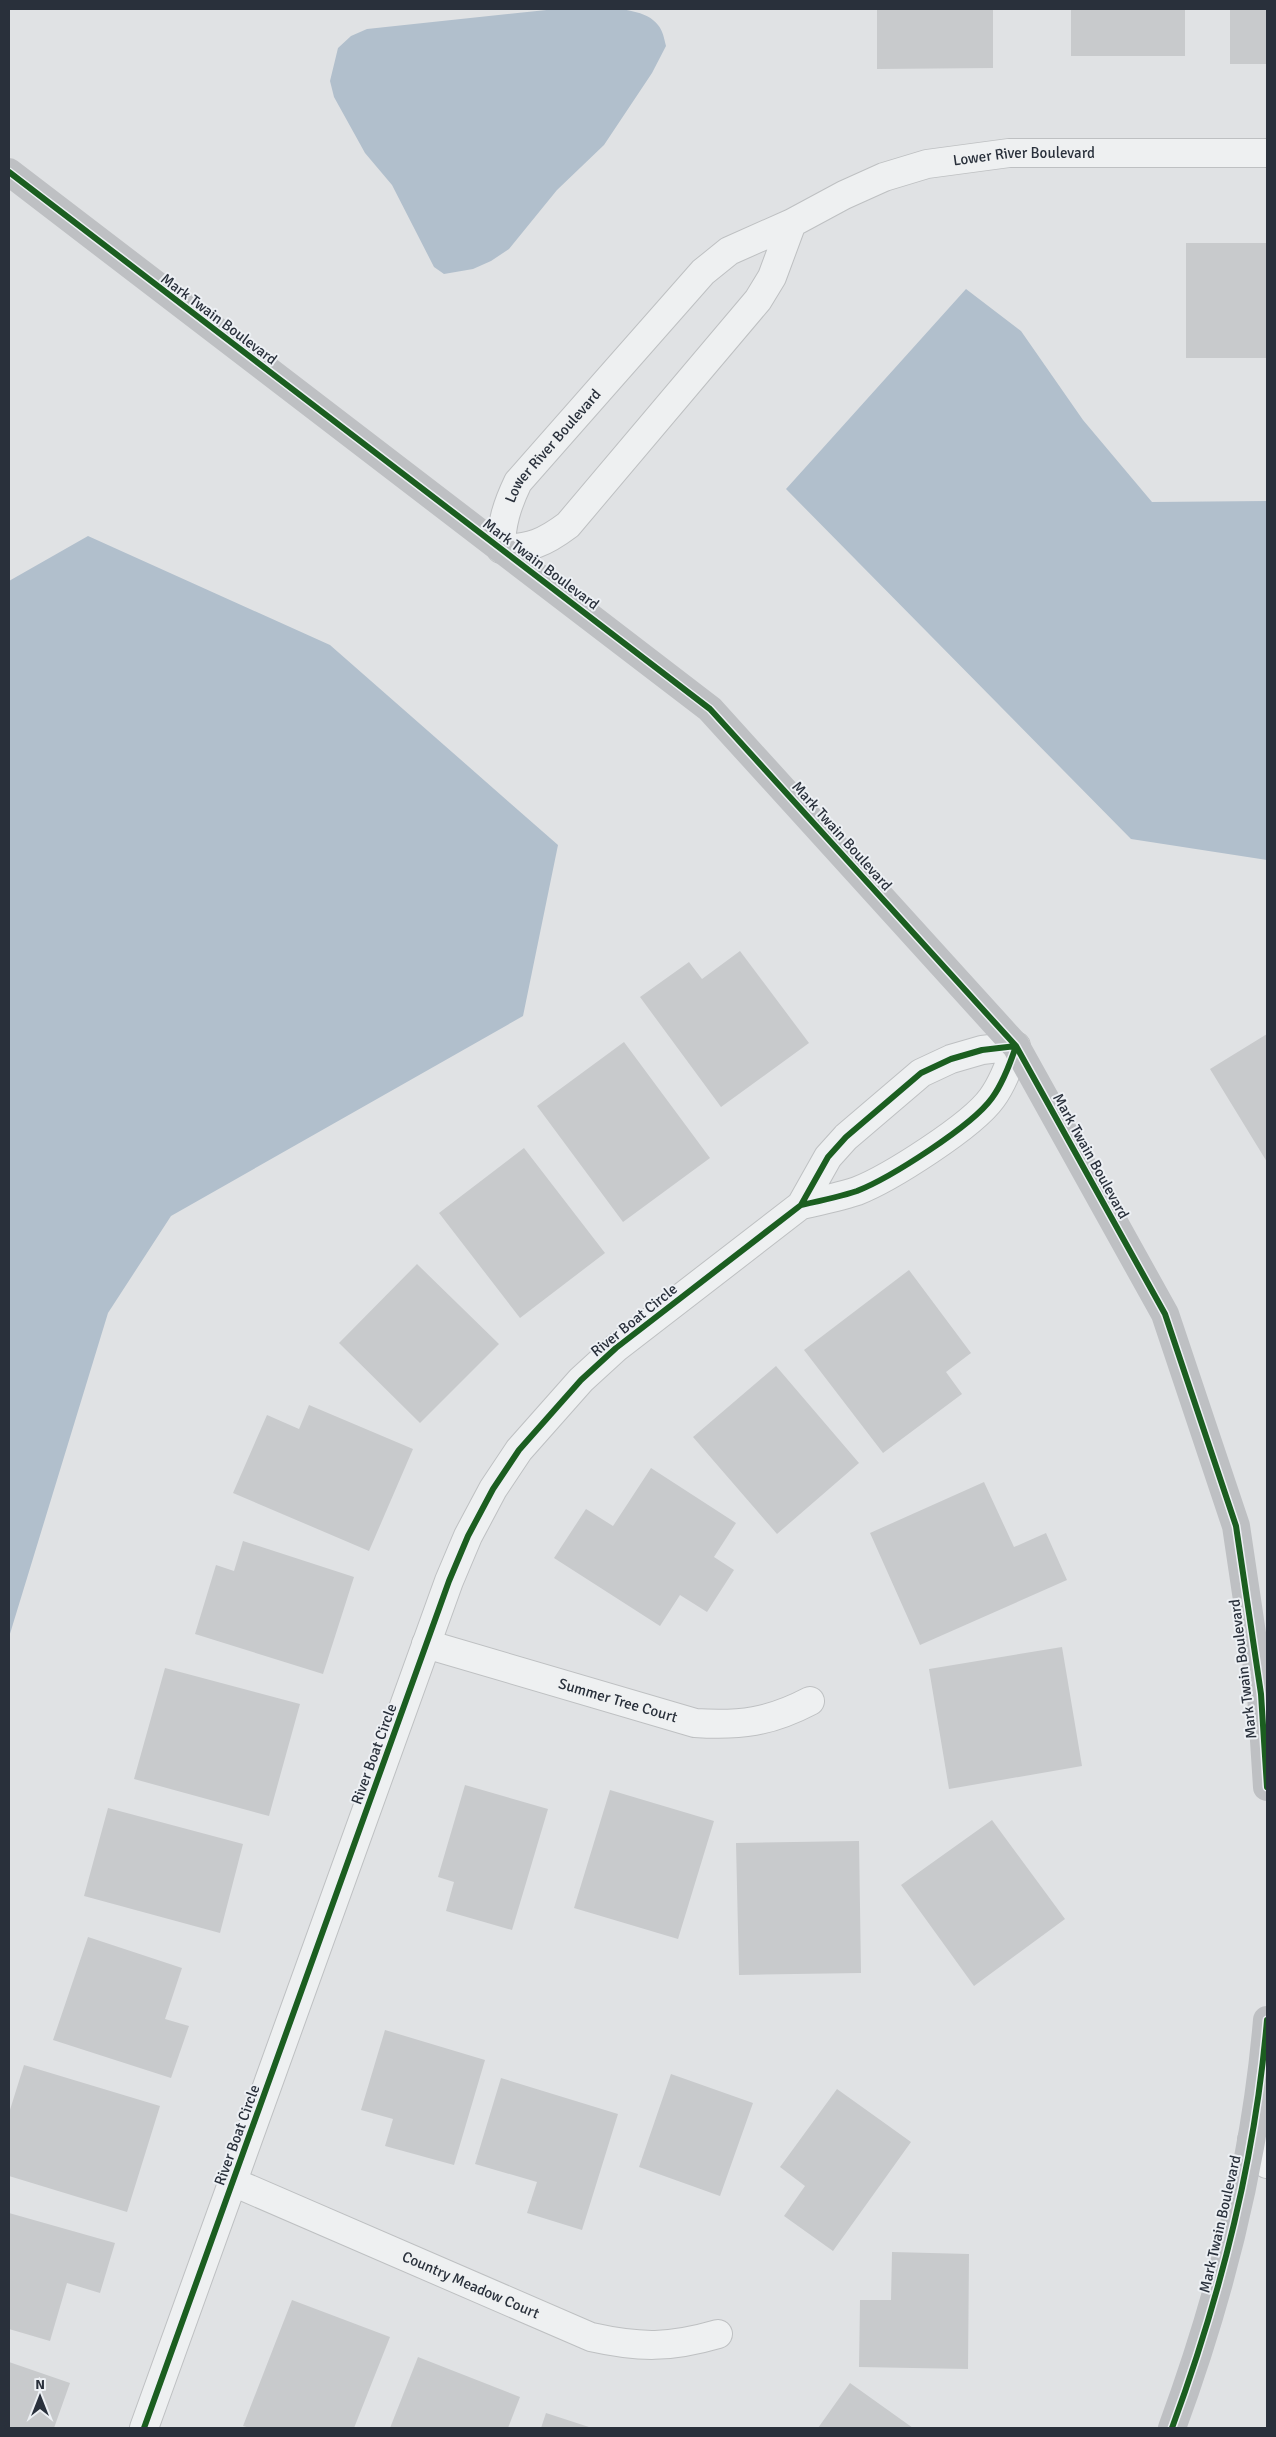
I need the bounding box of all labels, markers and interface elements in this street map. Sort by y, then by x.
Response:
street label: Lower River Boulevard [952,144,1095,169]
street label: Mark Twain Boulevard [157,269,281,369]
street label: Lower River Boulevard [501,385,605,505]
street label: Mark Twain Boulevard [479,514,603,614]
street label: Mark Twain Boulevard [788,778,896,894]
street label: Mark Twain Boulevard [1049,1090,1133,1222]
street label: River Boat Circle [587,1280,681,1360]
street label: Mark Twain Boulevard [1225,1598,1261,1740]
street label: Summer Tree Court [556,1674,680,1726]
street label: River Boat Circle [347,1701,401,1807]
street label: River Boat Circle [210,2082,264,2188]
street label: Mark Twain Boulevard [1195,2153,1245,2295]
street label: Country Meadow Court [399,2247,542,2323]
north arrow [15,2372,65,2422]
text: N [35,2376,45,2393]

